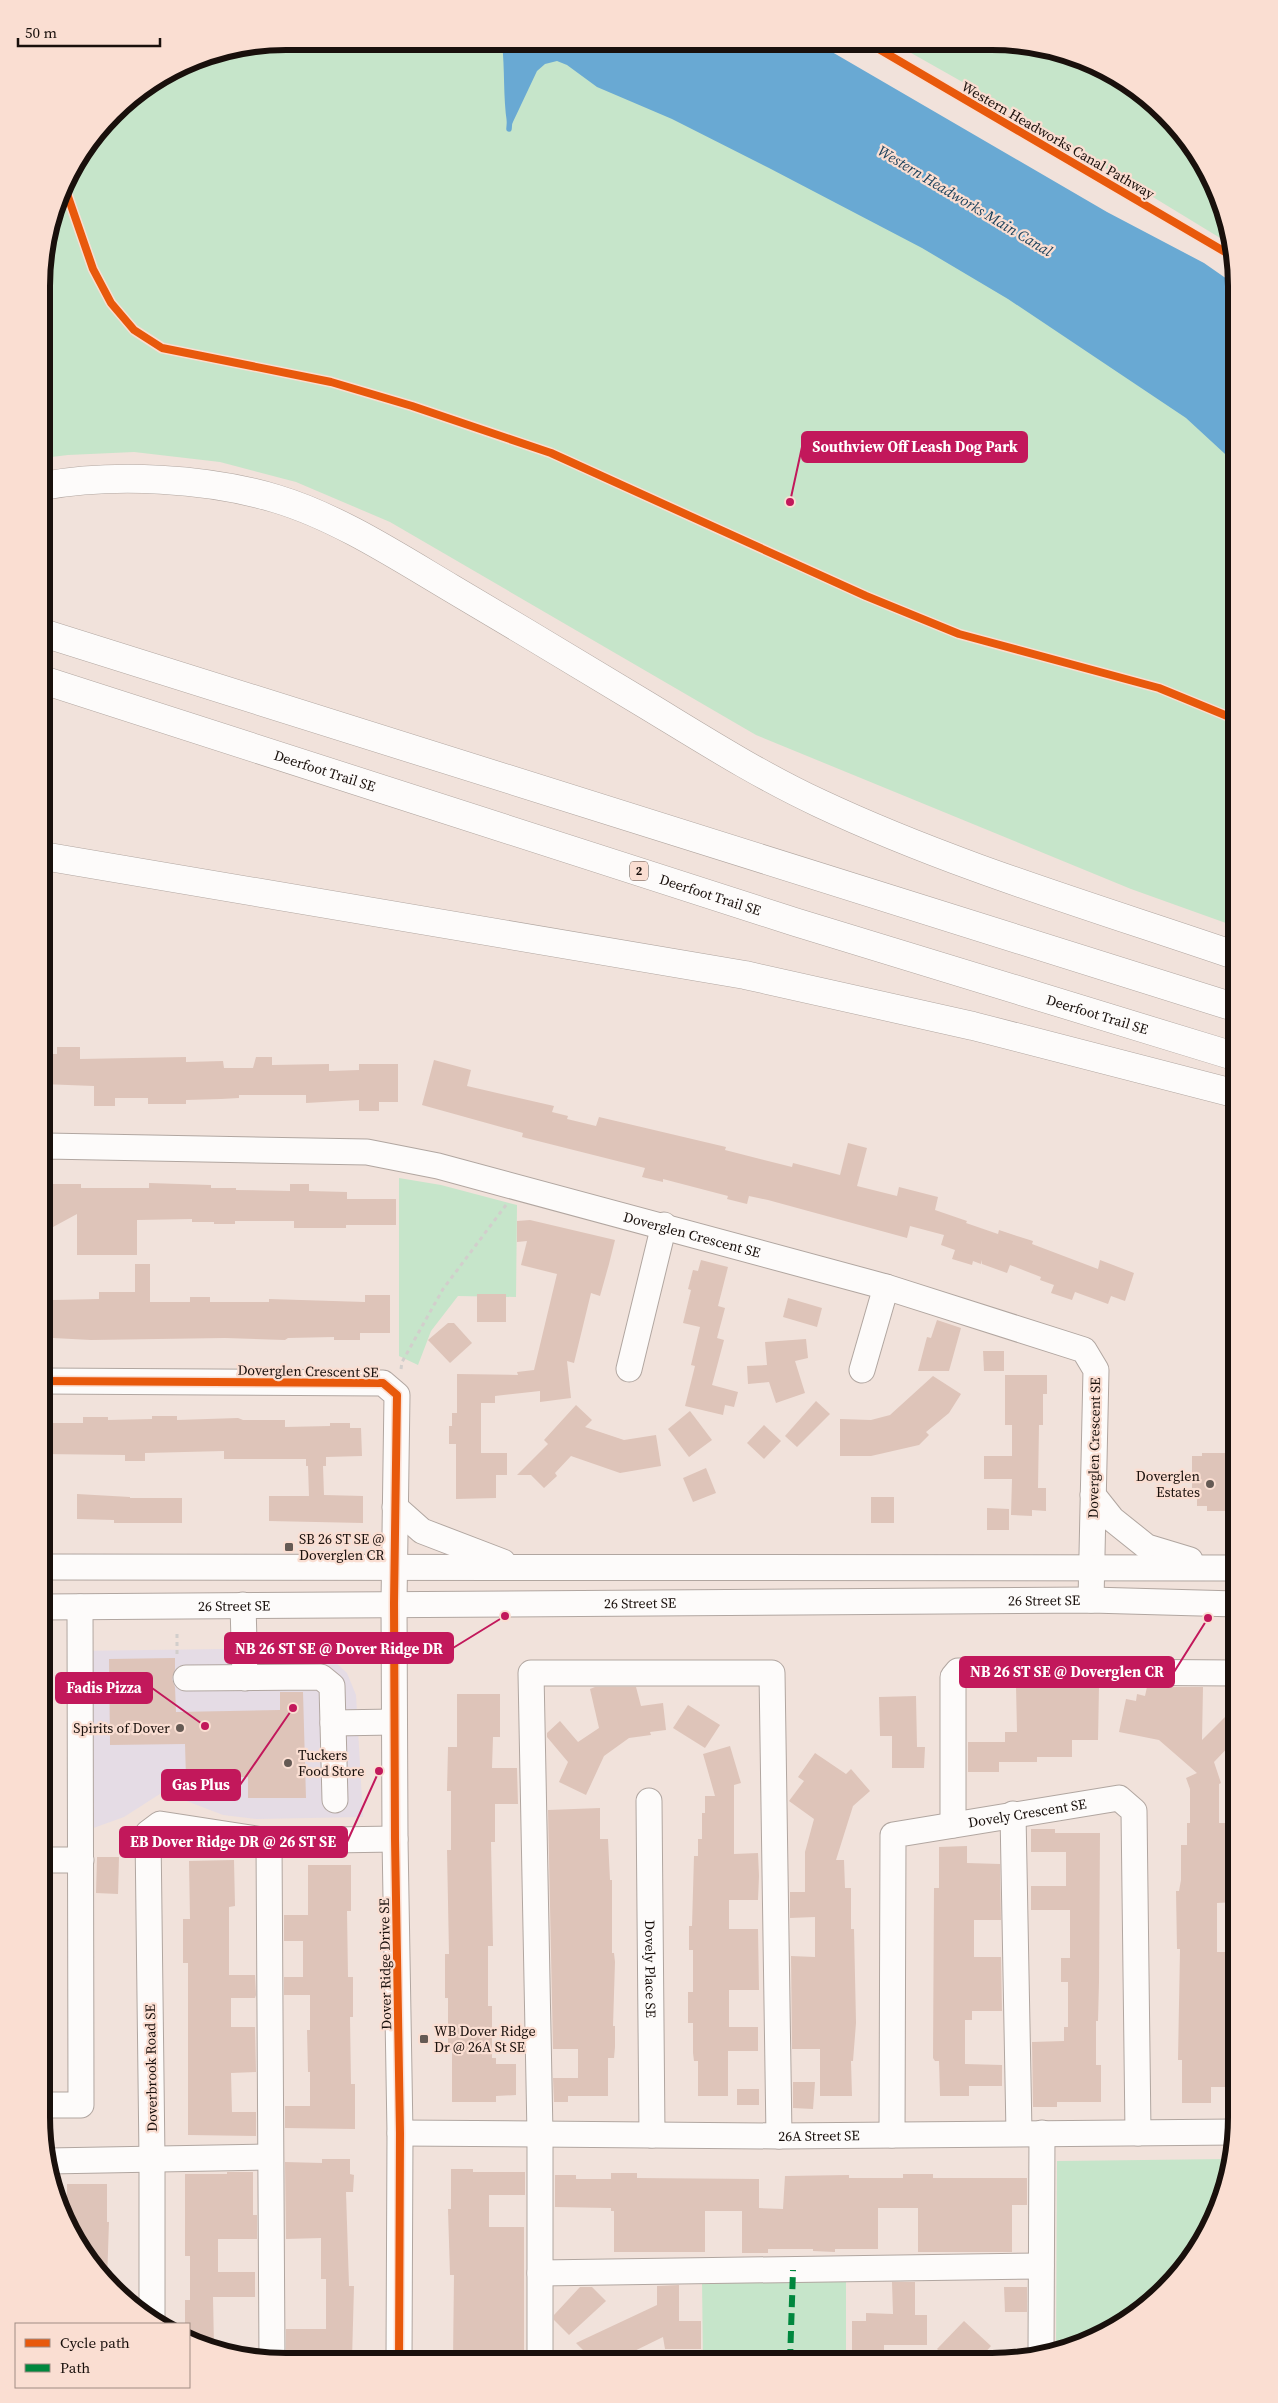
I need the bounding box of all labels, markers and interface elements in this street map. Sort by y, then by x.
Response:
scale bar [18,15,160,47]
text: 50 m [25,22,57,43]
street label: Western Headworks Canal Pathway [958,76,1159,204]
water label: Western Headworks Main Canal [874,140,1057,262]
callout: Southview Off Leash Dog Park [802,432,1027,462]
text: Southview Off Leash Dog Park [812,436,1018,457]
street label: Deerfoot Trail SE [271,745,378,796]
road number: 2 [630,861,648,880]
street label: Deerfoot Trail SE [657,869,764,920]
street label: Deerfoot Trail SE [1044,989,1151,1039]
street label: Doverglen Crescent SE [621,1207,763,1263]
street label: Doverglen Crescent SE [237,1360,379,1382]
street label: Doverglen Crescent SE [1083,1377,1105,1519]
place label: Doverglen Estates [1136,1466,1201,1502]
marker: Doverglen Estates [1204,1478,1216,1490]
place label: SB 26 ST SE @ Doverglen CR [299,1529,385,1565]
marker: SB 26 ST SE @ Doverglen CR [283,1541,295,1553]
street label: 26 Street SE [1008,1590,1080,1611]
street label: 26 Street SE [604,1593,676,1613]
street label: 26 Street SE [198,1595,270,1616]
callout: NB 26 ST SE @ Dover Ridge DR [225,1633,453,1663]
text: NB 26 ST SE @ Dover Ridge DR [235,1638,444,1659]
callout: NB 26 ST SE @ Doverglen CR [960,1657,1174,1687]
text: NB 26 ST SE @ Doverglen CR [970,1661,1165,1682]
callout: Fadis Pizza [56,1673,152,1703]
text: Fadis Pizza [66,1677,143,1698]
place label: Spirits of Dover [73,1718,170,1738]
marker: Spirits of Dover [174,1722,186,1734]
place label: Tuckers Food Store [298,1745,364,1781]
marker: Tuckers Food Store [282,1757,294,1769]
callout: Gas Plus [162,1770,240,1800]
text: Gas Plus [172,1774,230,1795]
street label: Dovely Crescent SE [967,1794,1088,1833]
callout: EB Dover Ridge DR @ 26 ST SE [120,1827,347,1857]
text: EB Dover Ridge DR @ 26 ST SE [130,1831,336,1852]
street label: Dover Ridge Drive SE [374,1898,396,2030]
street label: Dovely Place SE [640,1920,661,2018]
street label: Doverbrook Road SE [140,2004,162,2132]
place label: WB Dover Ridge Dr @ 26A St SE [434,2021,536,2057]
marker: WB Dover Ridge Dr @ 26A St SE [418,2033,430,2045]
street label: 26A Street SE [778,2125,860,2146]
legend [15,2323,190,2388]
text: Cycle path [60,2332,130,2353]
text: Path [60,2357,90,2378]

